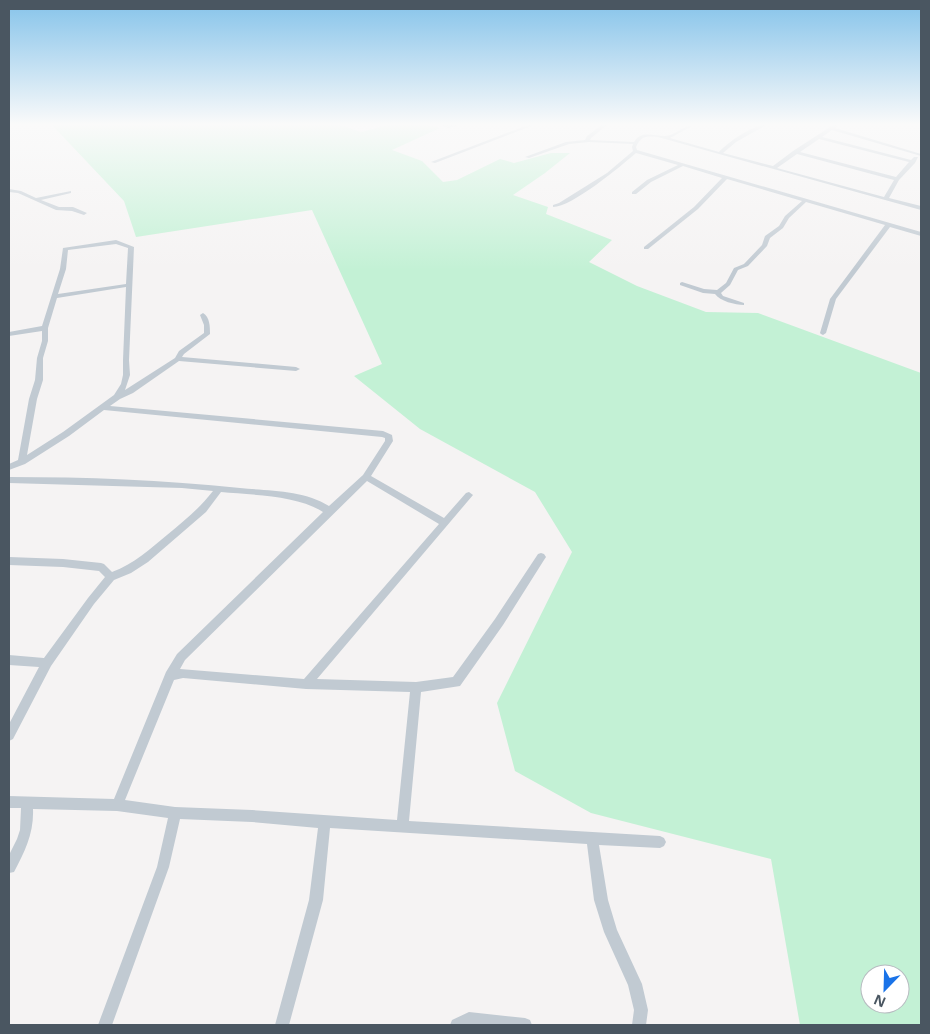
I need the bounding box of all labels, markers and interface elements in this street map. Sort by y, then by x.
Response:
north arrow [860,964,910,1014]
text: N [871,990,889,1012]

